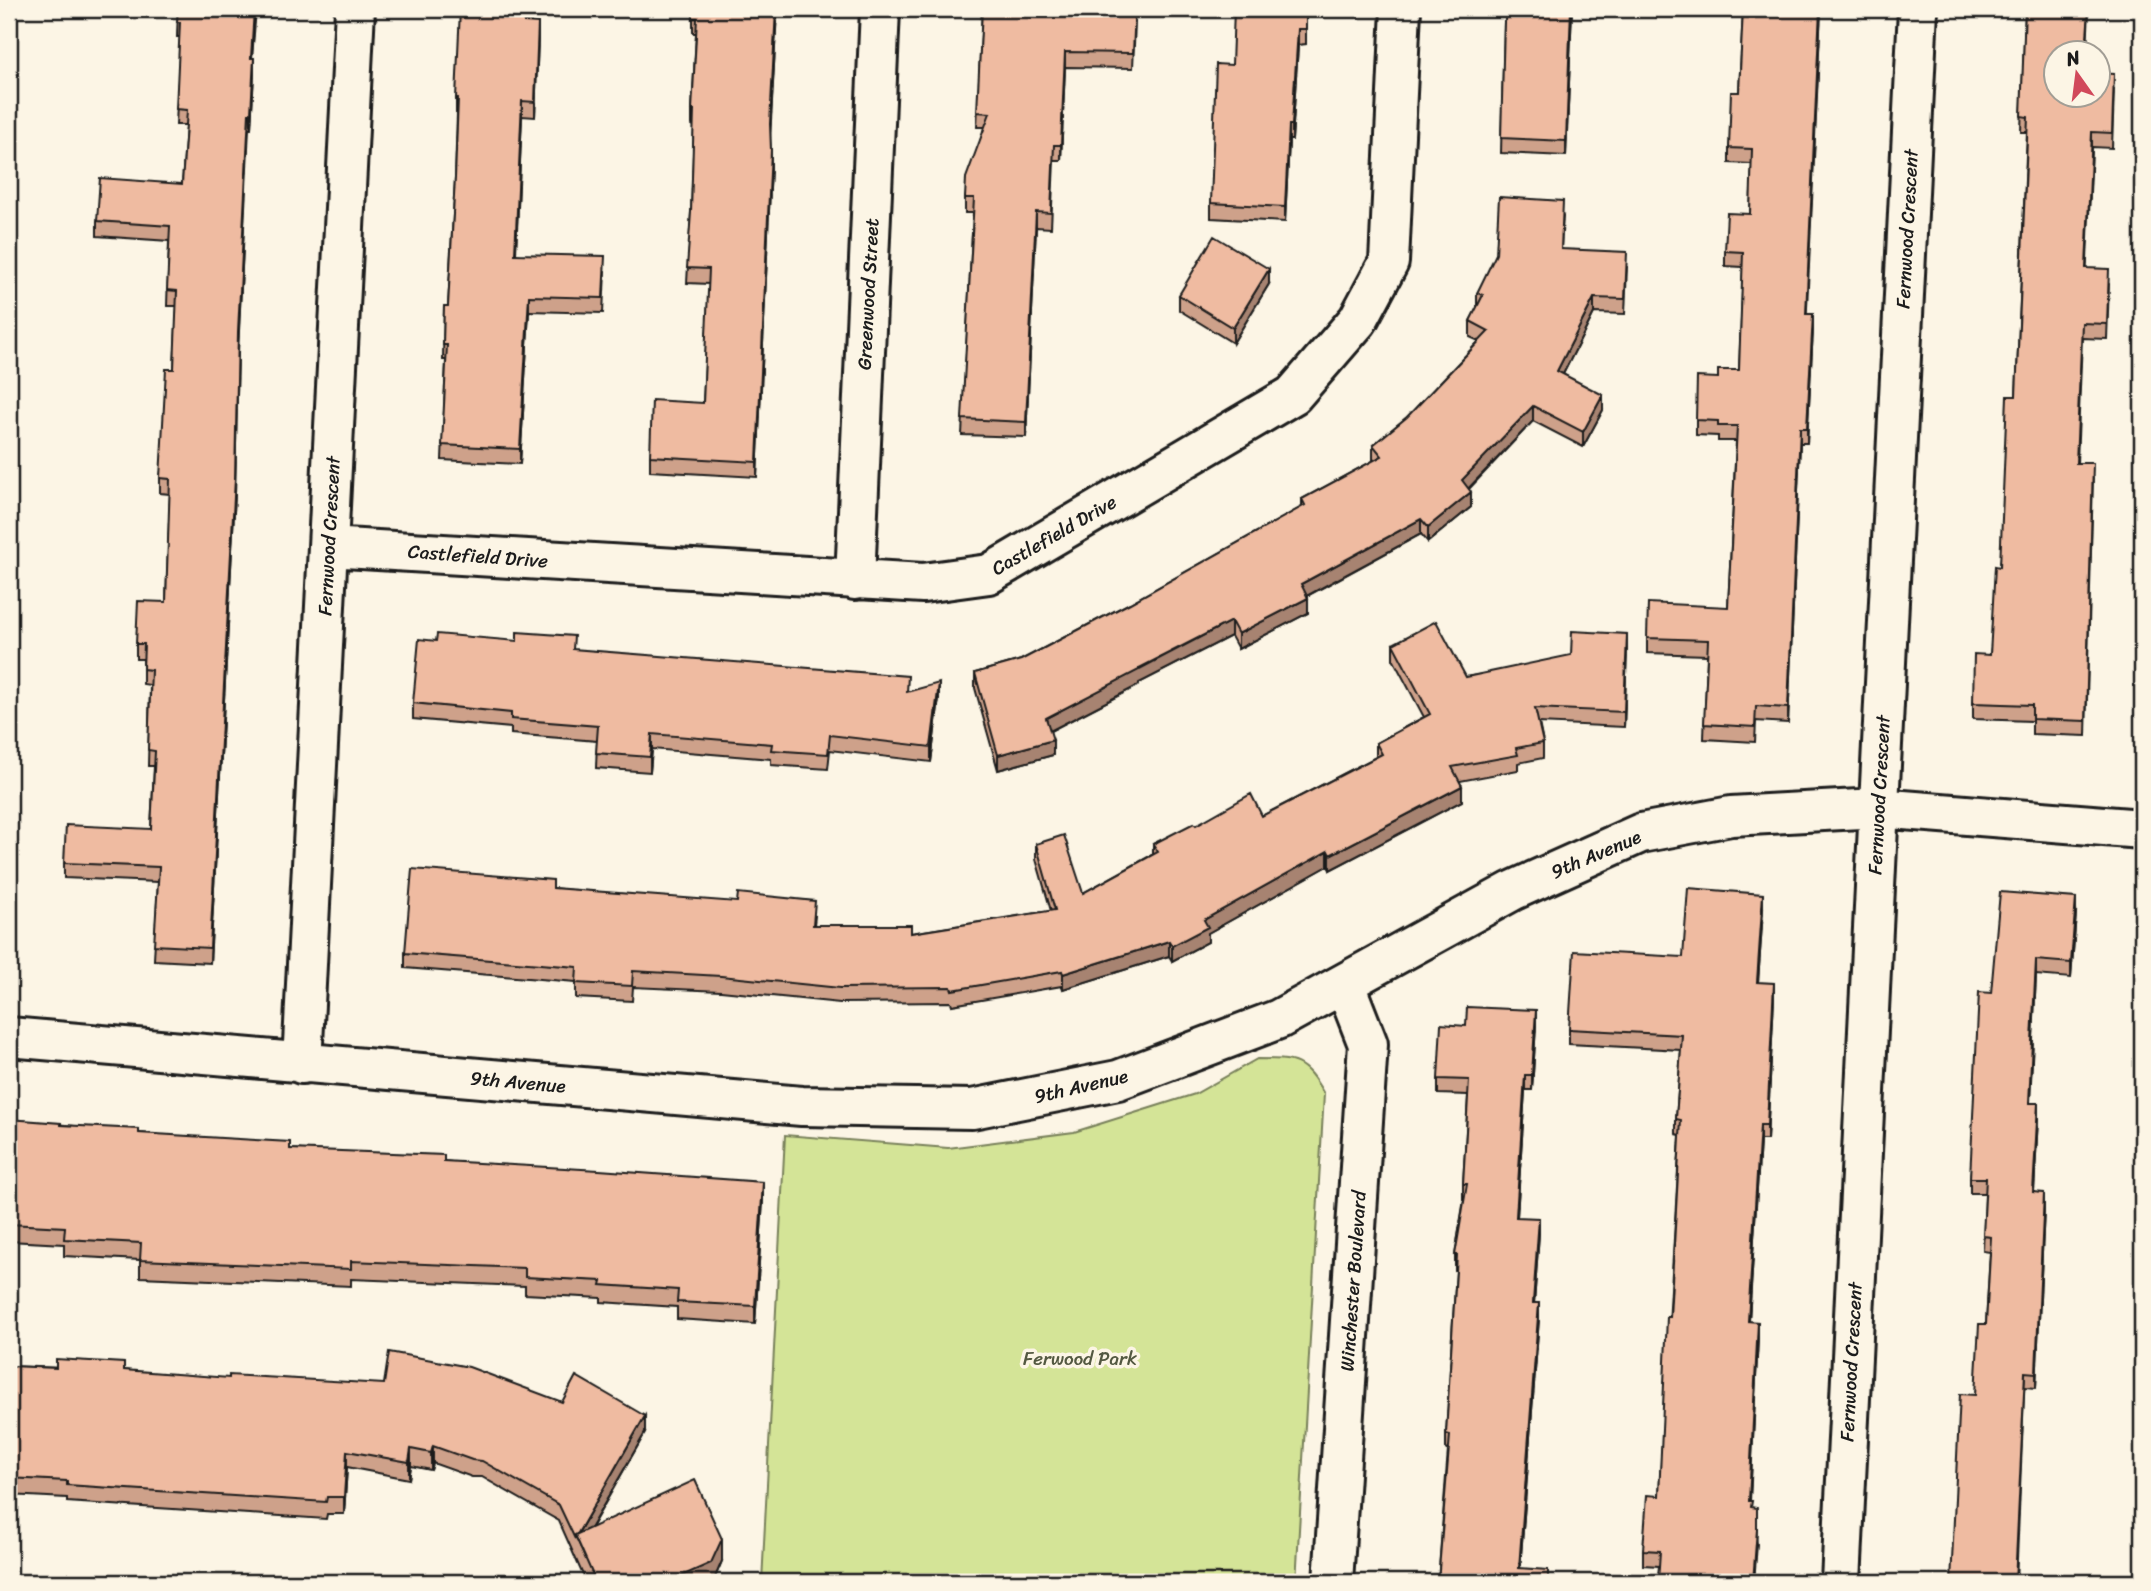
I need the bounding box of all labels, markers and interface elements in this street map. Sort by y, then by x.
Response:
north arrow [2042,38,2112,108]
text: N [2062,40,2084,76]
street label: Fernwood Crescent [1886,147,1928,310]
street label: Greenwood Street [848,217,888,371]
street label: Fernwood Crescent [308,454,350,617]
street label: Castlefield Drive [985,486,1123,584]
street label: Castlefield Drive [407,535,549,577]
street label: Fernwood Crescent [1858,713,1900,876]
street label: 9th Avenue [1546,820,1646,888]
street label: 9th Avenue [1031,1059,1131,1113]
street label: 9th Avenue [469,1061,567,1103]
street label: Winchester Boulevard [1330,1188,1376,1372]
street label: Fernwood Crescent [1830,1280,1872,1443]
park label: Ferwood Park [1023,1342,1137,1375]

